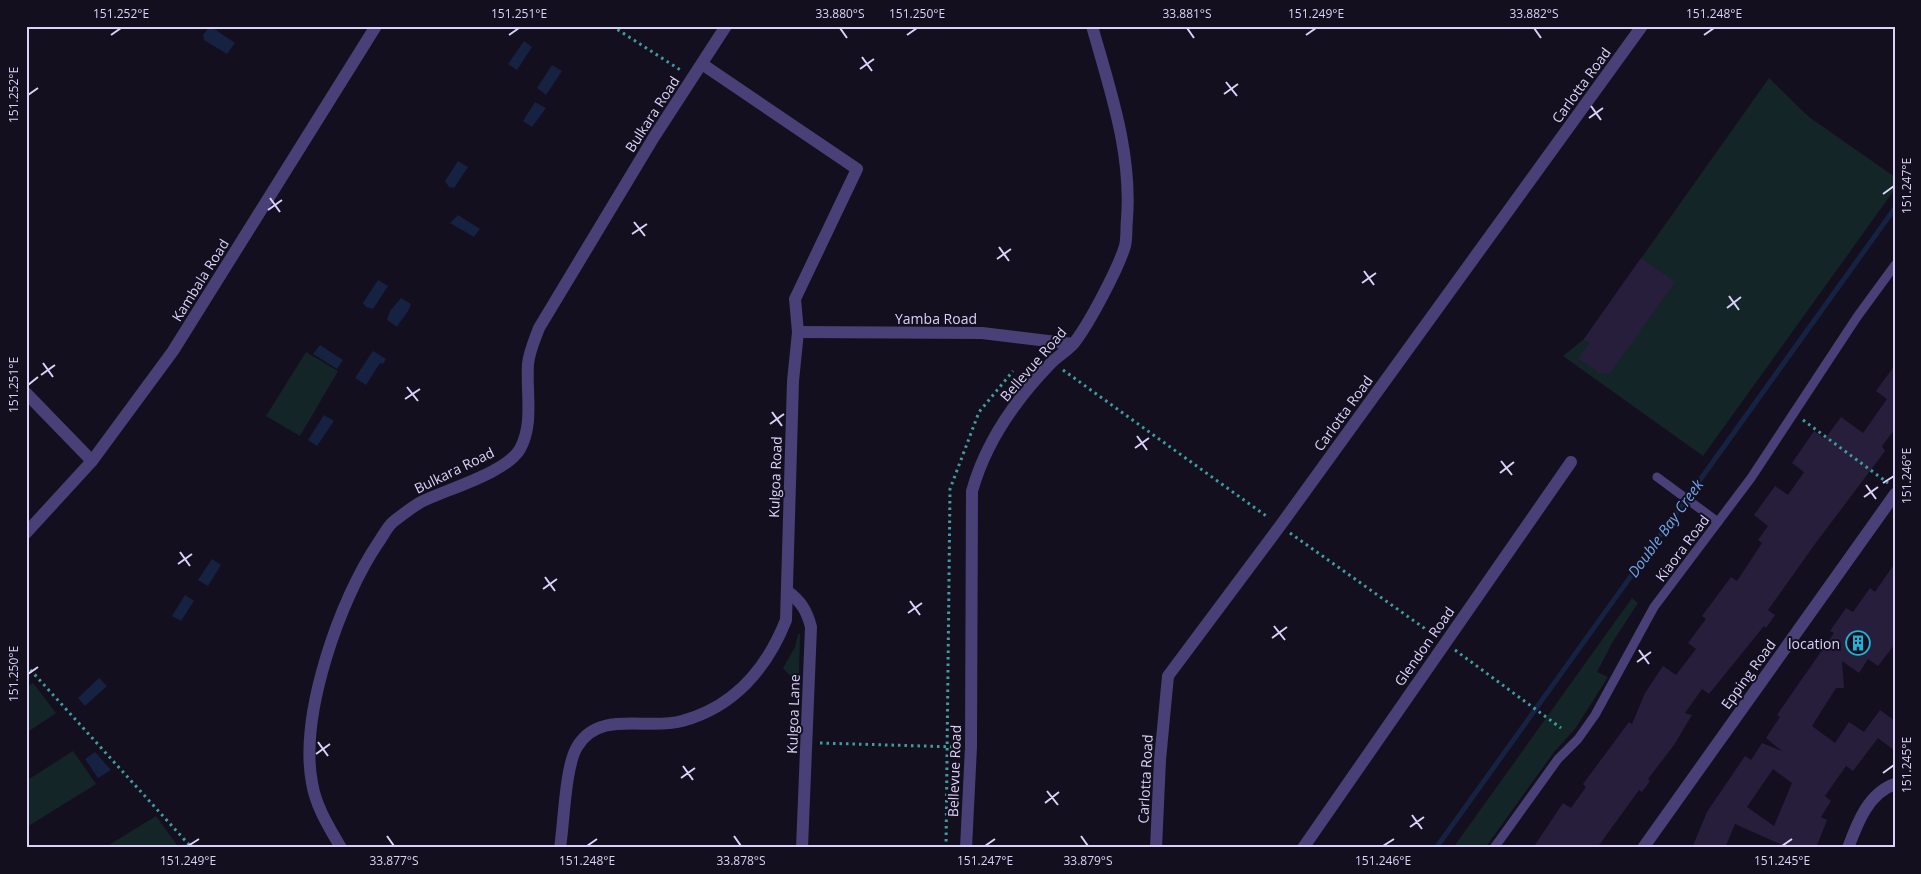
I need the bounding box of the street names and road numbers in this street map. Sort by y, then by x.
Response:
street label: Carlotta Road [1547,43,1615,127]
street label: Bulkara Road [620,72,684,156]
street label: Kambala Road [167,235,233,325]
street label: Yamba Road [895,309,977,328]
street label: Bellevue Road [996,323,1070,405]
street label: Carlotta Road [1309,371,1377,455]
street label: Kulgoa Road [764,436,786,518]
street label: Bulkara Road [411,442,497,498]
street label: Kiaora Road [1651,511,1713,585]
street label: Glendon Road [1390,603,1458,689]
street label: Epping Road [1716,635,1780,713]
street label: Kulgoa Lane [782,674,804,754]
street label: Bellevue Road [943,725,965,817]
street label: Carlotta Road [1133,734,1157,824]

